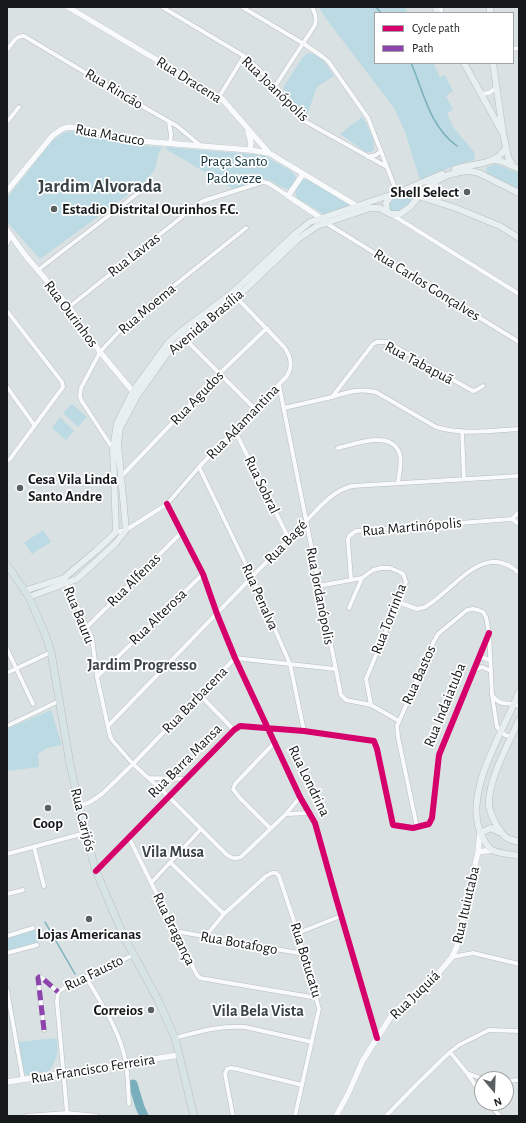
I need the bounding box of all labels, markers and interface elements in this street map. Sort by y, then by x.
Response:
legend [374,12,514,64]
text: Cycle path [412,22,460,34]
text: Path [412,42,434,54]
street label: Rua Joanópolis [238,52,312,126]
street label: Rua Dracena [153,53,225,107]
street label: Rua Rincão [82,65,146,113]
street label: Rua Macuco [74,120,146,150]
park label: Praça Santo Padoveze [200,152,268,187]
district label: Jardim Alvorada [38,175,162,197]
place label: Shell Select [390,183,459,201]
marker: Shell Select [462,187,472,197]
place label: Estadio Distrital Ourinhos F.C. [62,200,239,218]
marker: Estadio Distrital Ourinhos F.C. [49,204,59,214]
street label: Rua Lavras [104,229,164,281]
street label: Rua Carlos Gonçalves [370,245,484,325]
street label: Rua Ourinhos [40,277,102,351]
street label: Rua Moema [114,280,180,338]
street label: Avenida Brasília [165,285,247,359]
street label: Rua Tabapuã [382,337,456,389]
street label: Rua Agudos [166,367,228,429]
street label: Rua Adamantina [203,381,283,463]
street label: Rua Sobral [240,453,284,517]
place label: Cesa Vila Linda Santo Andre [28,470,117,505]
marker: Cesa Vila Linda Santo Andre [15,483,25,493]
street label: Rua Martinópolis [362,514,462,540]
street label: Rua Bagé [261,516,311,568]
street label: Rua Jordanópolis [302,546,338,646]
street label: Rua Alfenas [103,549,165,611]
street label: Rua Penalva [237,561,283,633]
street label: Rua Torrinha [367,581,411,657]
street label: Rua Bauru [59,584,99,646]
street label: Rua Alterosa [125,585,191,649]
street label: Rua Bastos [398,643,440,707]
district label: Jardim Progresso [87,655,197,675]
street label: Rua Indaiatuba [420,660,470,750]
street label: Rua Barbacena [158,663,232,737]
street label: Rua Barra Mansa [144,720,226,802]
street label: Rua Londrina [284,742,334,820]
street label: Rua Carijós [66,786,100,854]
marker: Coop [43,803,53,813]
place label: Coop [33,814,63,832]
district label: Vila Musa [142,842,204,862]
street label: Rua Ituiutaba [448,864,484,946]
street label: Rua Bragança [149,890,199,968]
marker: Lojas Americanas [84,914,94,924]
street label: Rua Botucatu [286,920,326,1000]
place label: Lojas Americanas [37,925,141,943]
street label: Rua Botafogo [199,927,279,959]
street label: Rua Fausto [62,951,126,995]
street label: Rua Juquiá [386,967,444,1023]
place label: Correios [94,1001,143,1019]
district label: Vila Bela Vista [212,1001,304,1021]
marker: Correios [146,1005,156,1015]
street label: Rua Francisco Ferreira [30,1050,156,1088]
north arrow [474,1071,514,1111]
text: N [492,1095,503,1108]

